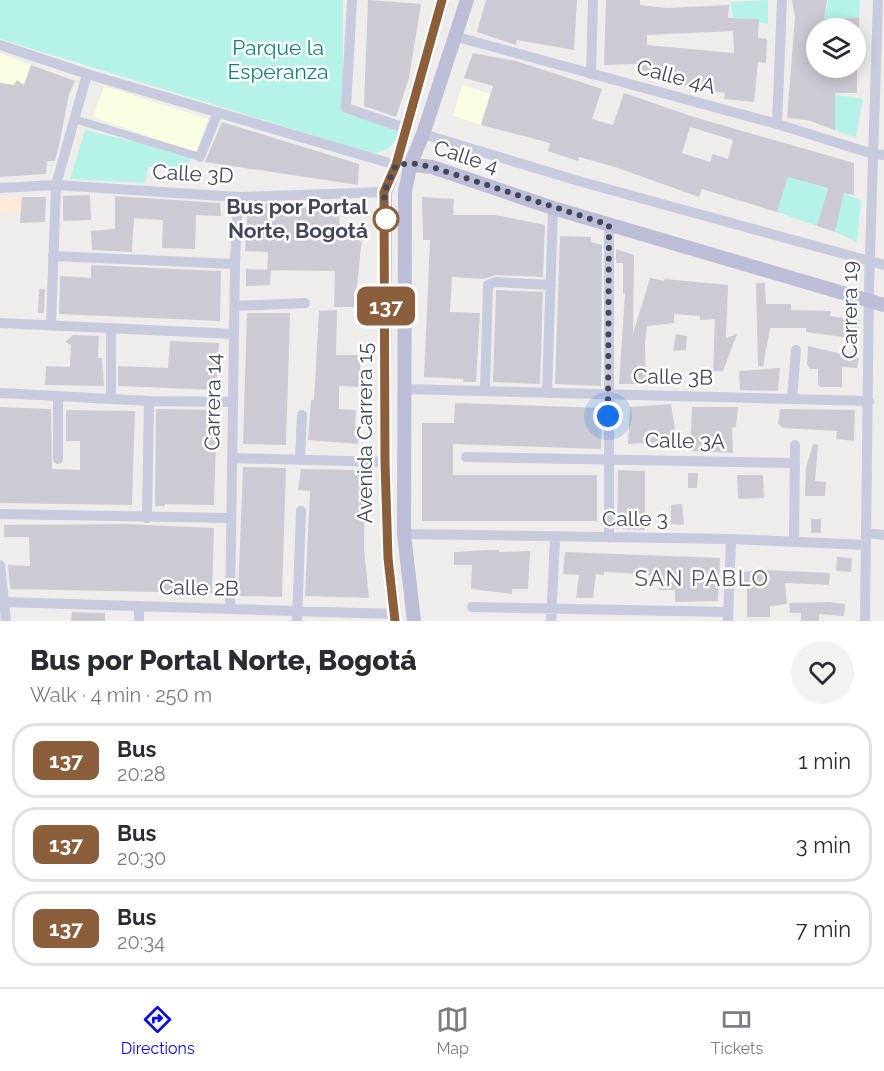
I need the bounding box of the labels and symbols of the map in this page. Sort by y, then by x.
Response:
park label: Parque la Esperanza [228,35,328,84]
street label: Calle 4A [634,54,718,99]
street label: Calle 4 [431,134,502,179]
street label: Calle 3D [152,159,234,188]
place label: Bus por Portal Norte, Bogotá [226,194,368,243]
marker: Bus por Portal Norte, Bogotá [373,206,399,232]
street label: Carrera 19 [837,261,862,359]
line badge: 137 [352,286,420,326]
street label: Avenida Carrera 15 [352,343,377,523]
street label: Carrera 14 [199,353,226,451]
street label: Calle 3B [633,363,713,390]
your location [593,401,623,431]
street label: Calle 3A [645,427,725,454]
street label: Calle 3 [602,506,668,531]
district label: SAN PABLO [635,565,769,591]
street label: Calle 2B [159,574,239,601]

